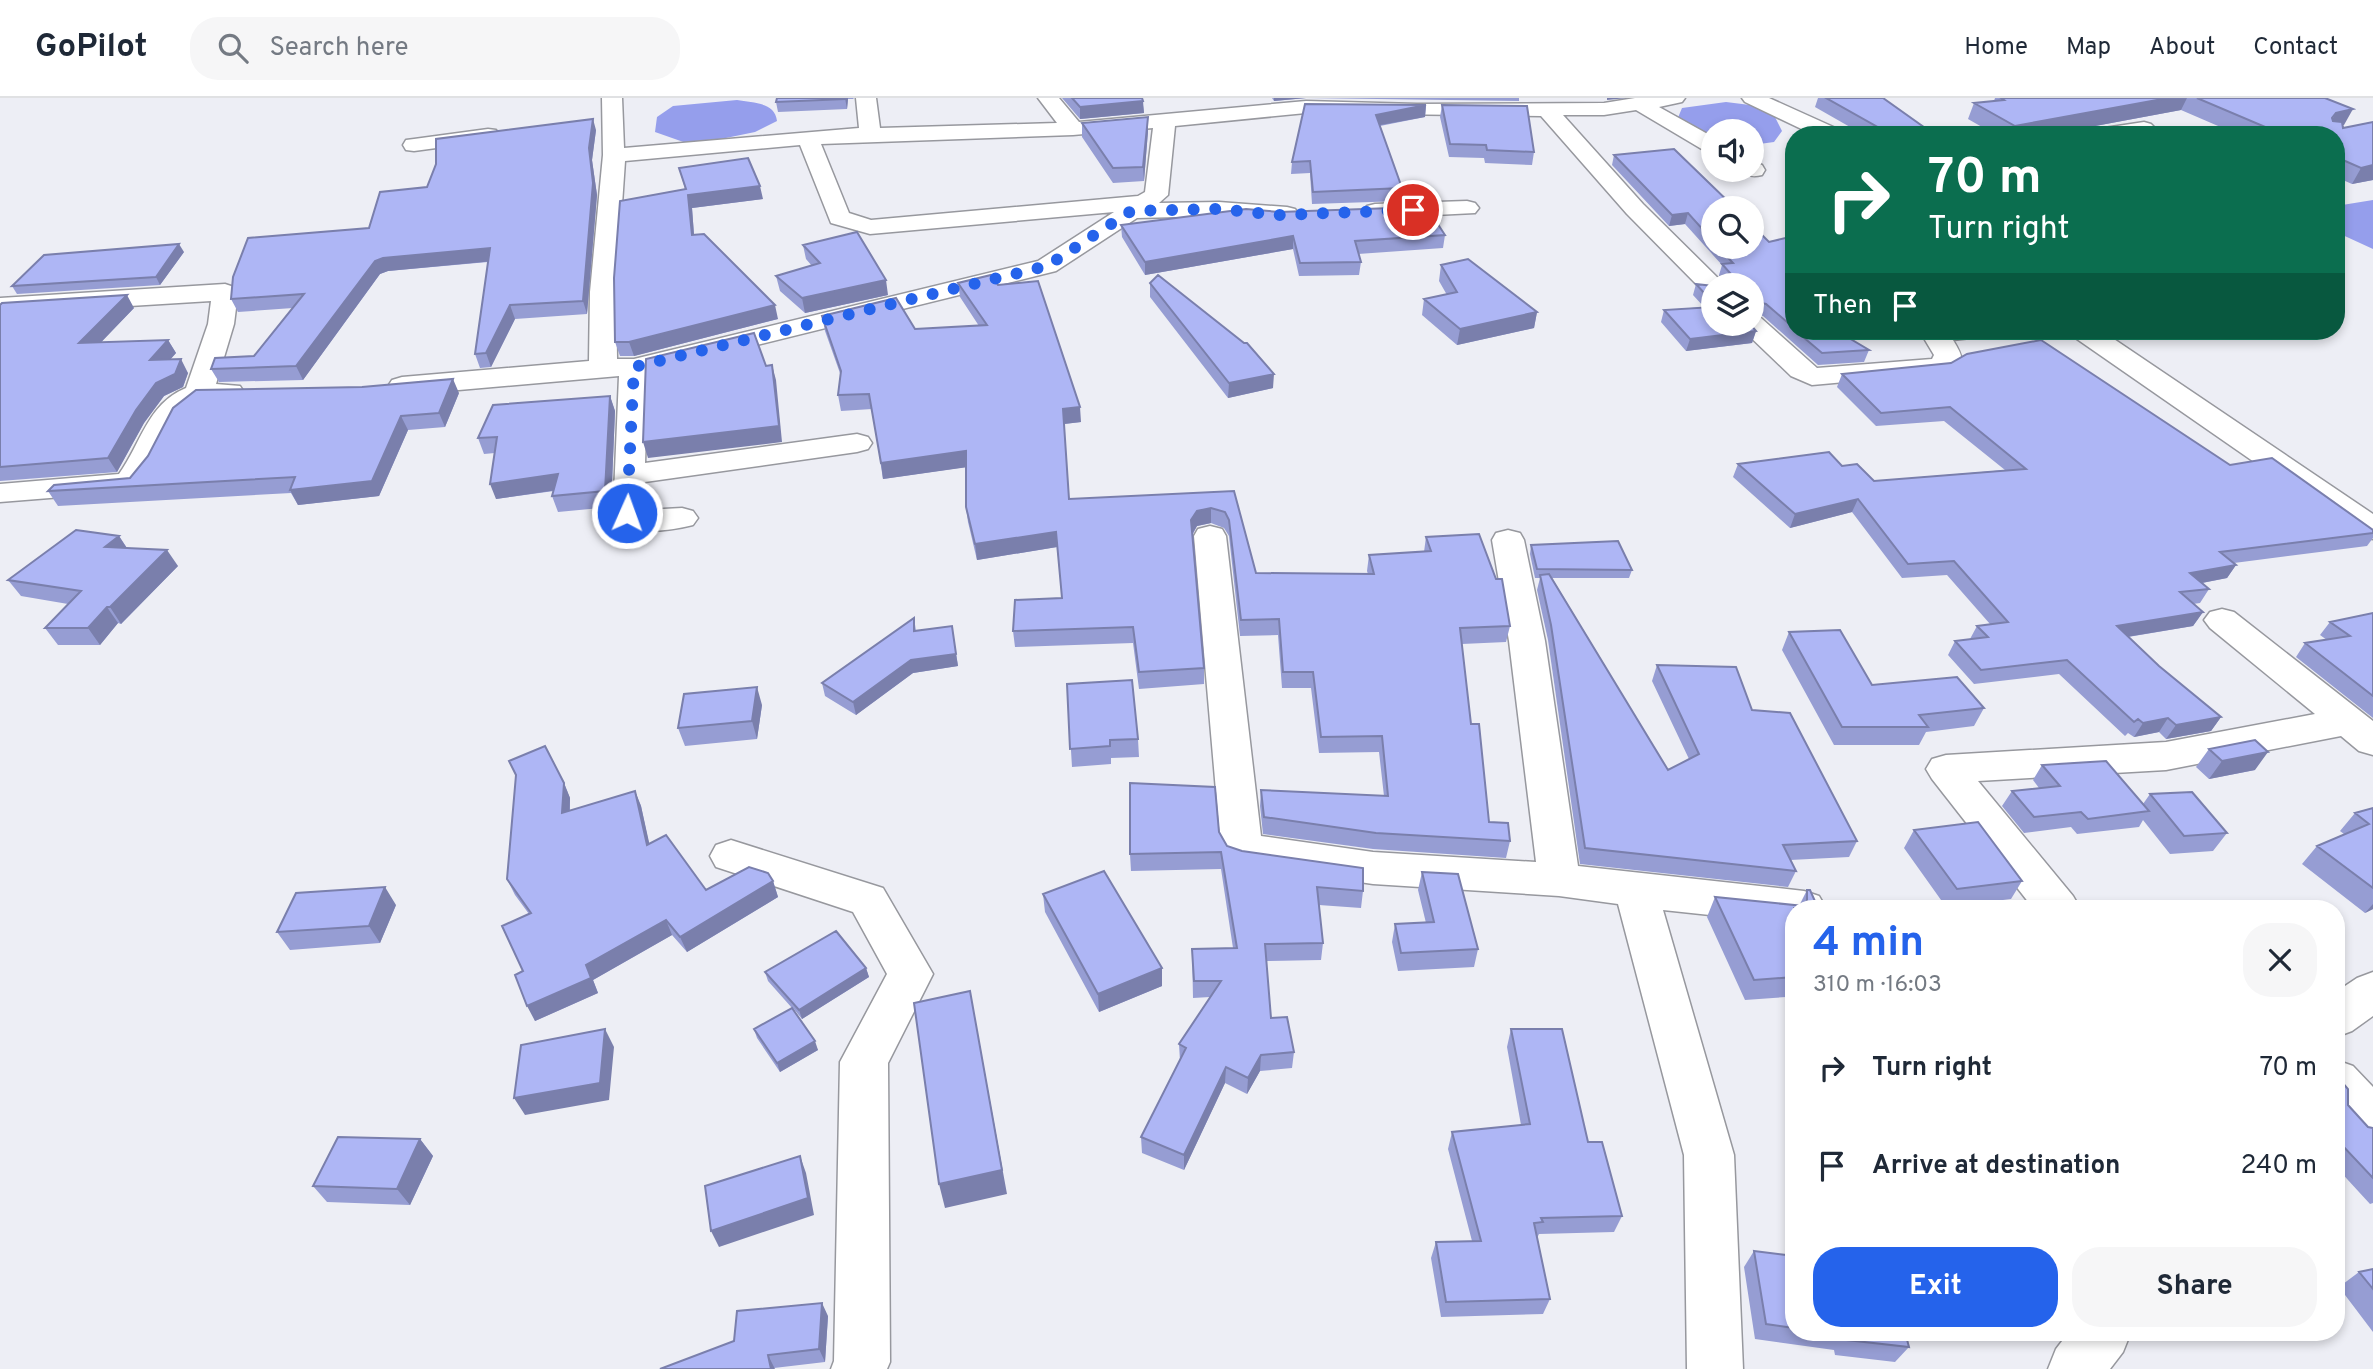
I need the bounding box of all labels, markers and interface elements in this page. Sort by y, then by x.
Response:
search box [190,17,680,80]
text: GoPilot [35,27,148,69]
icon: search [214,29,252,67]
text: Search here [270,32,408,65]
text: Home [1964,33,2028,63]
text: Map [2066,33,2111,63]
text: About [2149,33,2215,63]
text: Contact [2253,33,2338,63]
map controls [1701,119,1764,336]
button: sound [1701,119,1764,182]
text: 70 m [1928,149,2042,211]
icon: right [1813,154,1904,245]
pin [1383,180,1443,240]
icon: arrive [1394,191,1432,229]
button: search [1701,196,1764,259]
text: Turn right [1928,210,2070,250]
button: layers [1701,273,1764,336]
icon: arrive [1886,287,1924,325]
text: Then [1813,290,1872,323]
position arrow [590,476,664,550]
text: 4 min [1813,918,1924,971]
button: close [2243,923,2317,997]
text: 310 m · 16:03 [1813,971,1942,1000]
icon: right [1813,1049,1851,1087]
text: Turn right [1872,1052,1992,1085]
text: 70 m [2259,1052,2317,1085]
icon: arrive [1813,1147,1851,1185]
text: Arrive at destination [1872,1150,2120,1183]
text: 240 m [2240,1150,2317,1183]
button: Exit [1813,1247,2058,1327]
button: Share [2072,1247,2317,1327]

